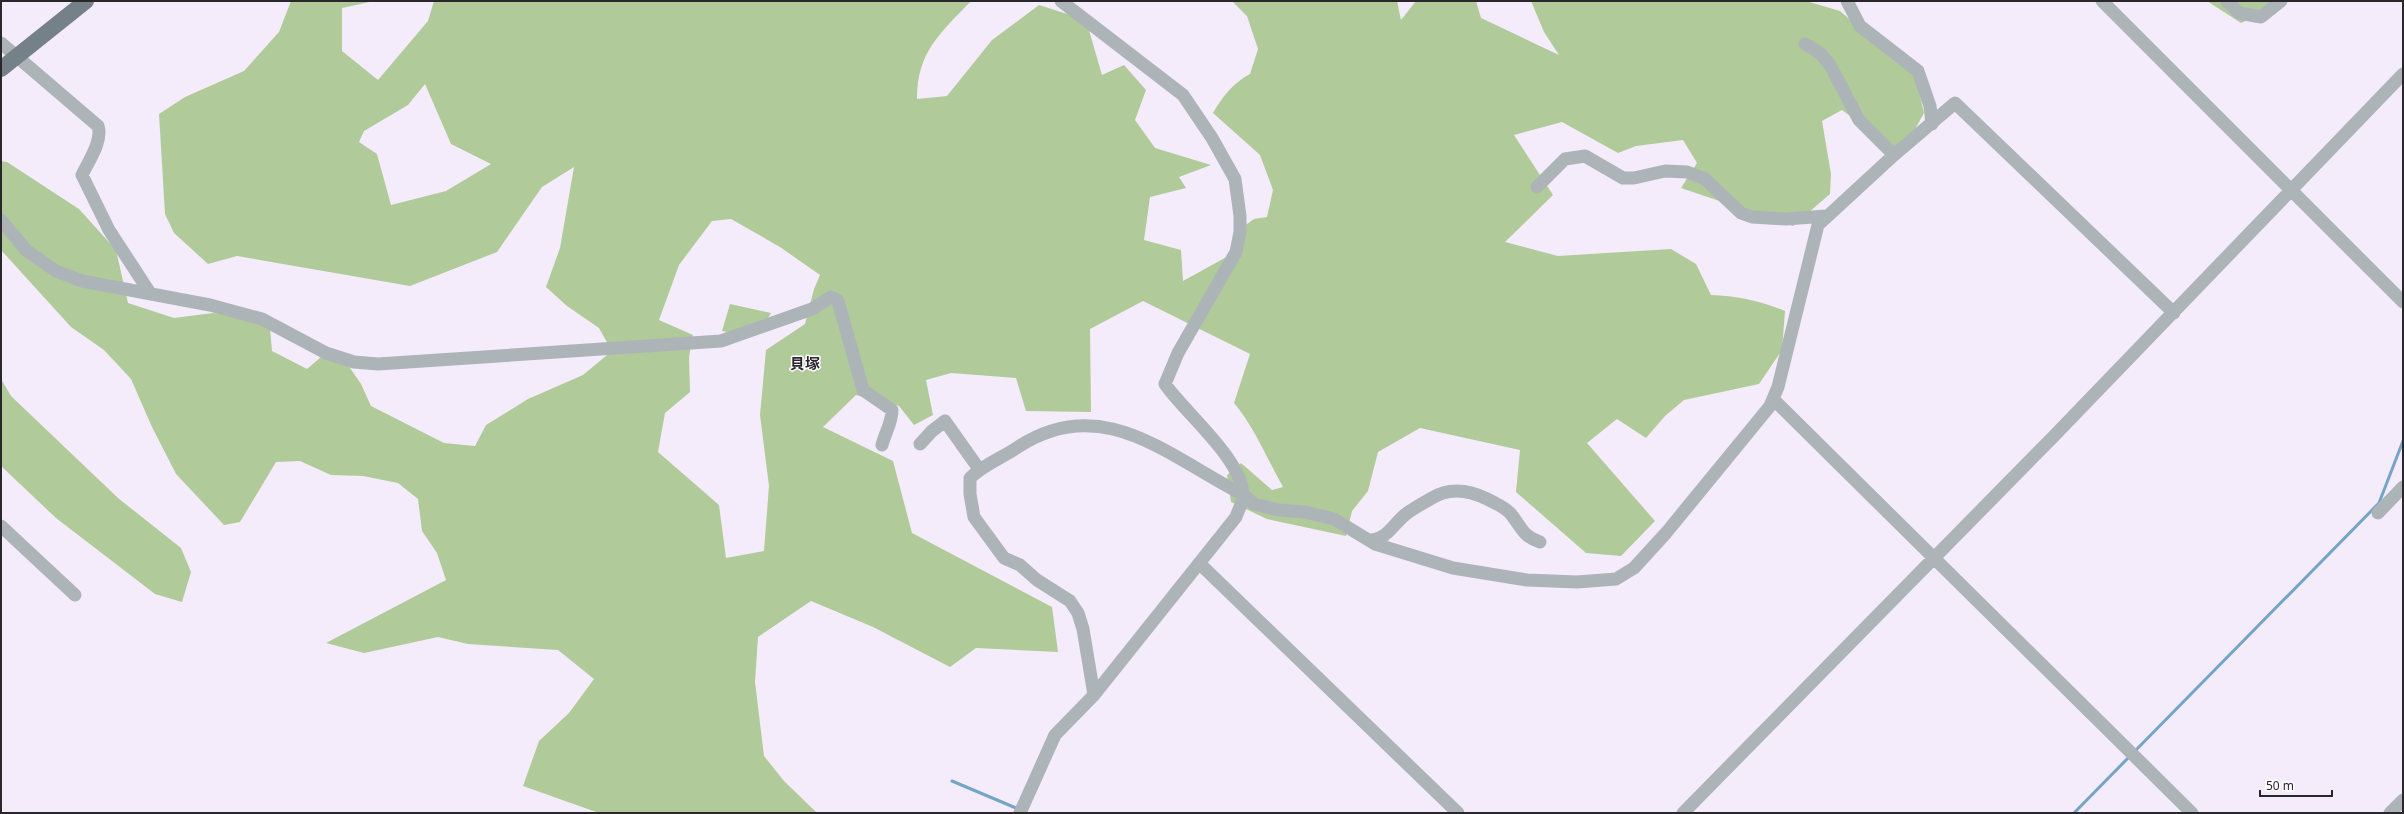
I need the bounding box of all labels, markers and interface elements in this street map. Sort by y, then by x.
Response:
district label: 貝塚 [790,353,820,373]
scale bar [2260,772,2332,798]
text: 50 m [2266,777,2294,794]

